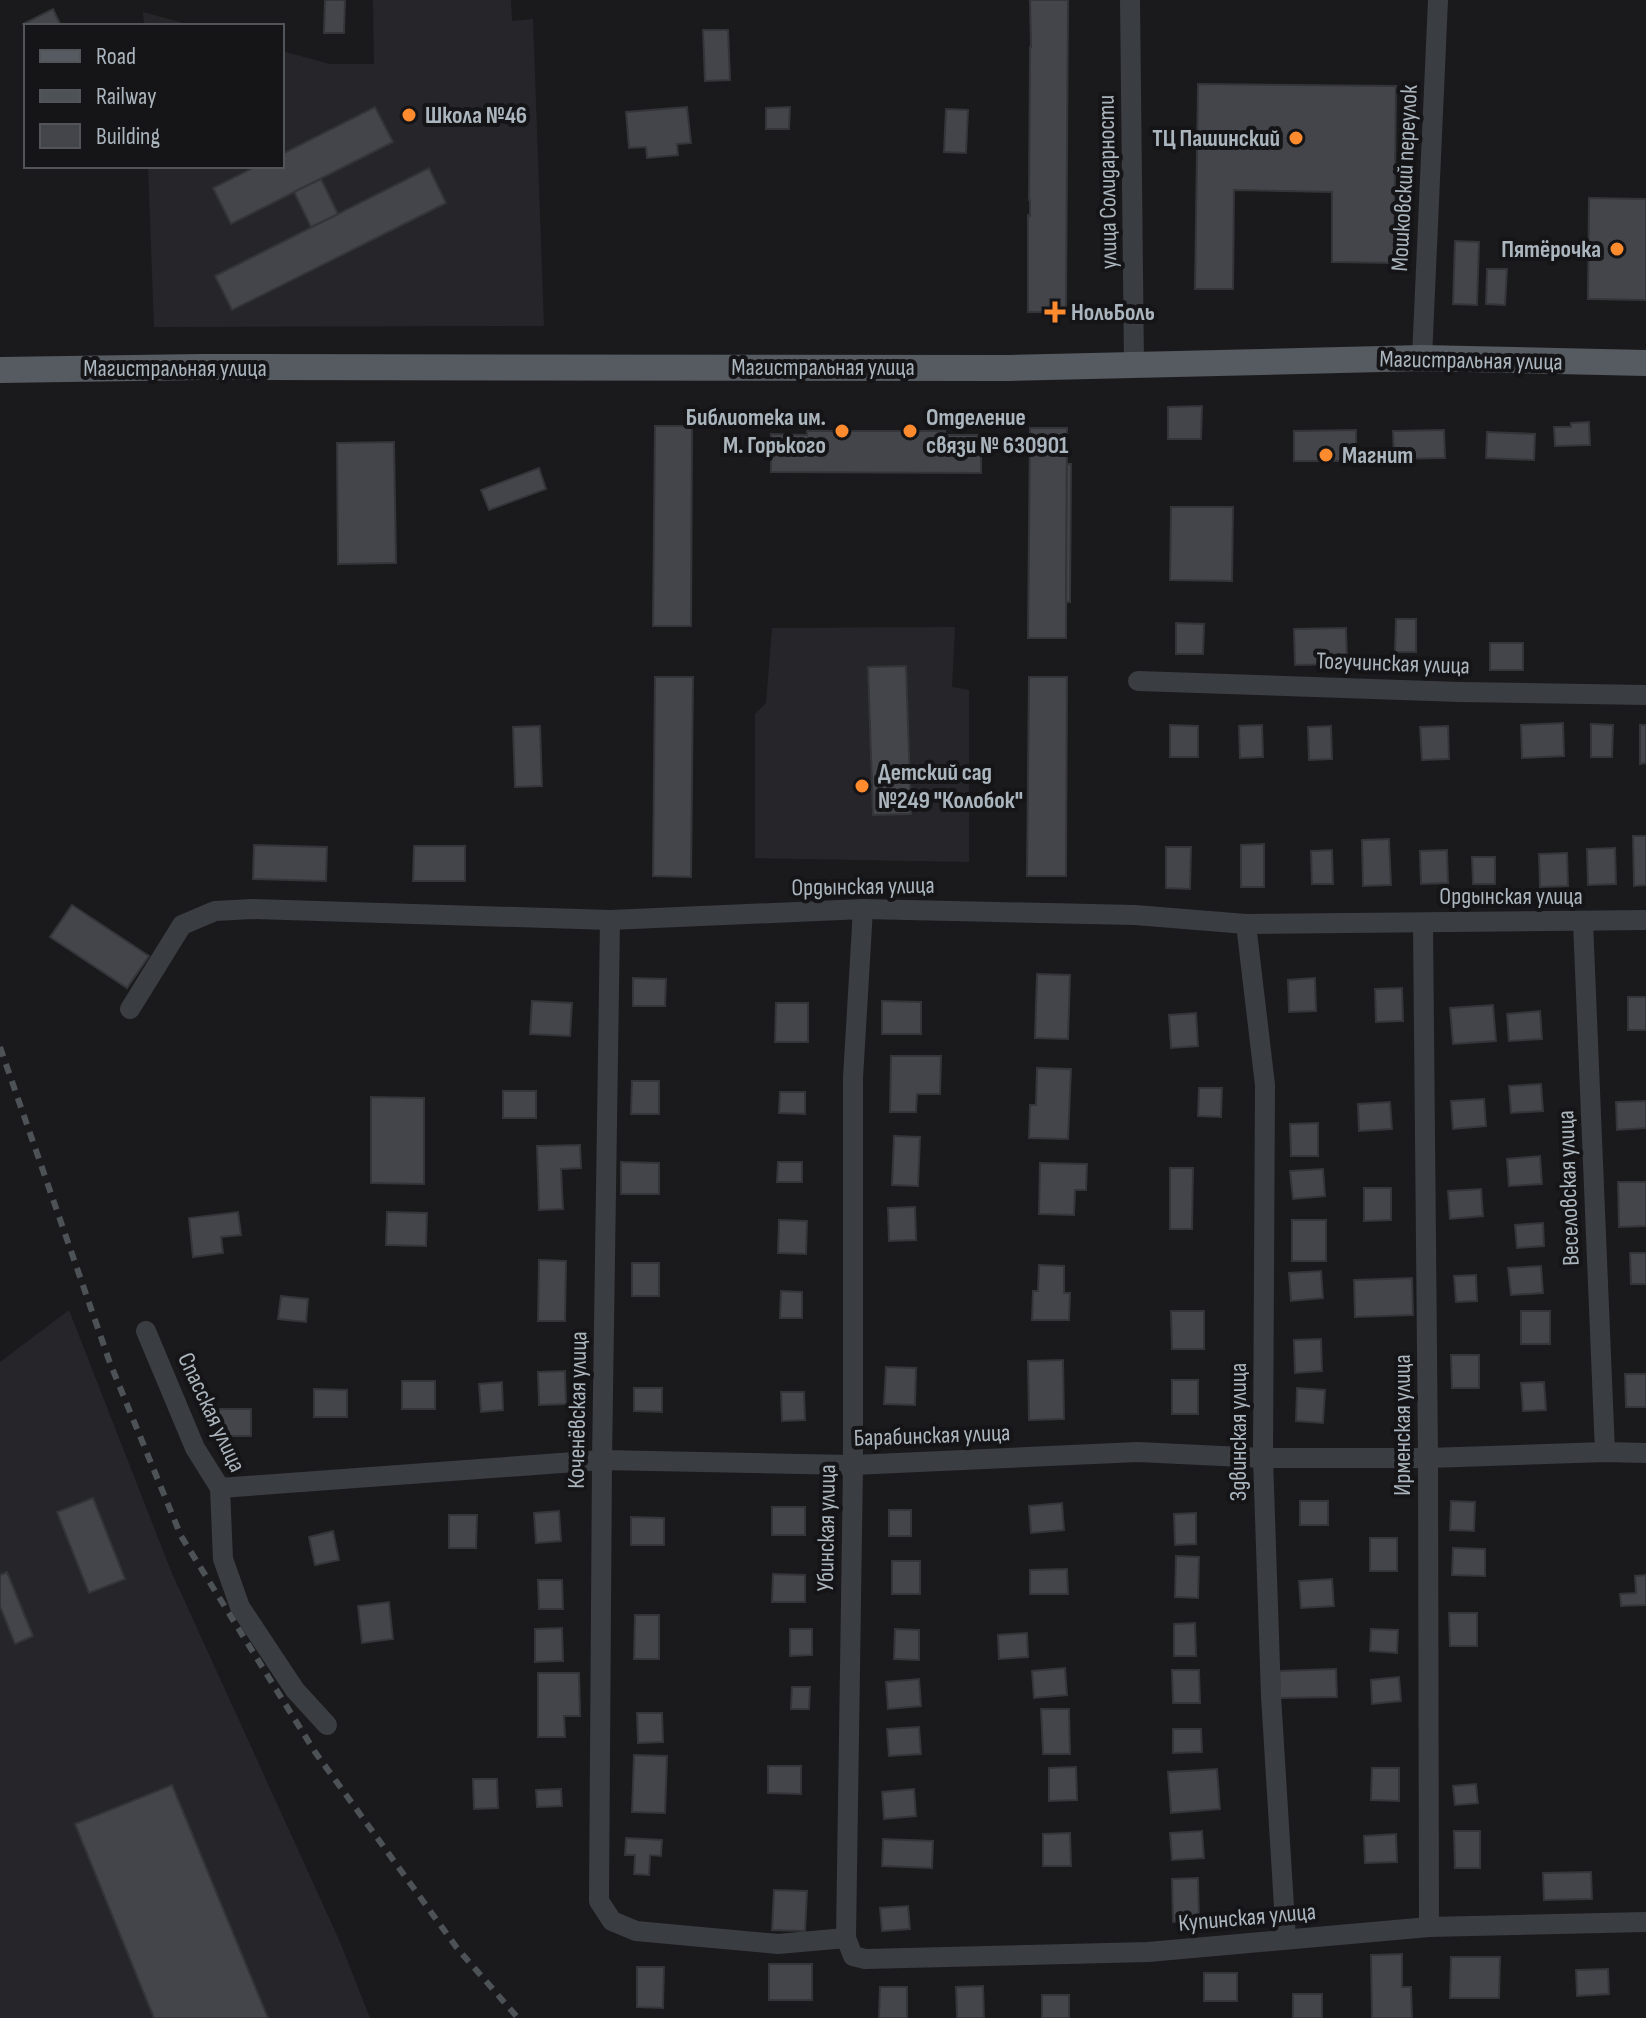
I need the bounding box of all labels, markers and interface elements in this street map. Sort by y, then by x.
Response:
legend [24,24,284,168]
text: Road [96,42,136,71]
text: Railway [96,82,156,111]
street label: Мошковский переулок [1385,83,1424,272]
street label: улица Солидарности [1091,95,1124,269]
place label: Школа №46 [425,101,527,130]
marker: Школа №46 [400,106,418,124]
text: Building [96,122,160,151]
place label: ТЦ Пашинский [1152,124,1280,153]
marker: ТЦ Пашинский [1287,129,1305,147]
place label: Пятёрочка [1501,235,1601,264]
marker: Пятёрочка [1608,240,1626,258]
place label: НольБоль [1071,298,1155,327]
marker: НольБоль [1046,303,1064,321]
street label: Магистральная улица [1379,344,1563,377]
street label: Магистральная улица [731,353,915,382]
street label: Магистральная улица [83,354,267,383]
place label: Библиотека им. М. Горького [686,403,826,460]
place label: Отделение связи № 630901 [926,403,1069,460]
marker: Библиотека им. М. Горького [833,422,851,440]
marker: Отделение связи № 630901 [901,422,919,440]
place label: Магнит [1342,441,1413,470]
marker: Магнит [1317,446,1335,464]
street label: Тогучинская улица [1316,646,1470,681]
place label: Детский сад №249 "Колобок" [878,758,1023,815]
marker: Детский сад №249 "Колобок" [853,777,871,795]
street label: Ордынская улица [791,871,935,902]
street label: Ордынская улица [1439,882,1583,911]
street label: Веселовская улица [1551,1110,1586,1266]
street label: Коченёвская улица [562,1331,593,1489]
street label: Спасская улица [171,1348,252,1477]
street label: Ирменская улица [1388,1354,1417,1496]
street label: Здвинская улица [1224,1363,1253,1501]
street label: Барабинская улица [853,1418,1011,1453]
street label: Убинская улица [811,1464,842,1592]
street label: Купинская улица [1177,1897,1317,1938]

